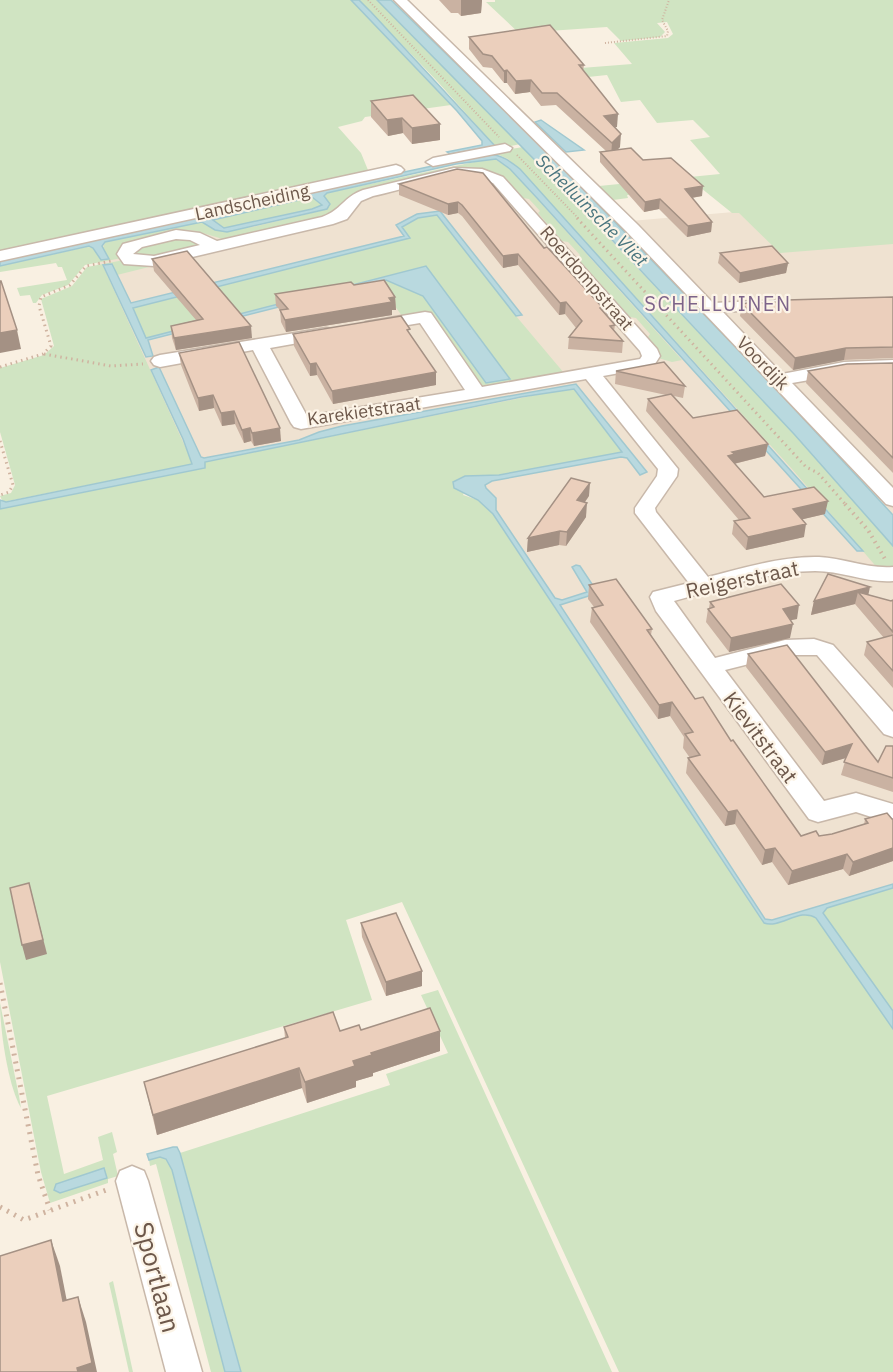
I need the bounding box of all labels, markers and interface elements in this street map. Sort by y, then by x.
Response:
water label: Schelluinsche Vliet [531,149,654,272]
street label: Landscheiding [193,179,312,225]
street label: Roerdompstraat [535,221,639,335]
district label: SCHELLUINEN [644,290,792,317]
street label: Voordijk [732,331,795,395]
street label: Karekietstraat [306,392,422,430]
street label: Reigerstraat [683,553,801,605]
street label: Kievitstraat [717,686,805,788]
street label: Sportlaan [127,1218,189,1336]

